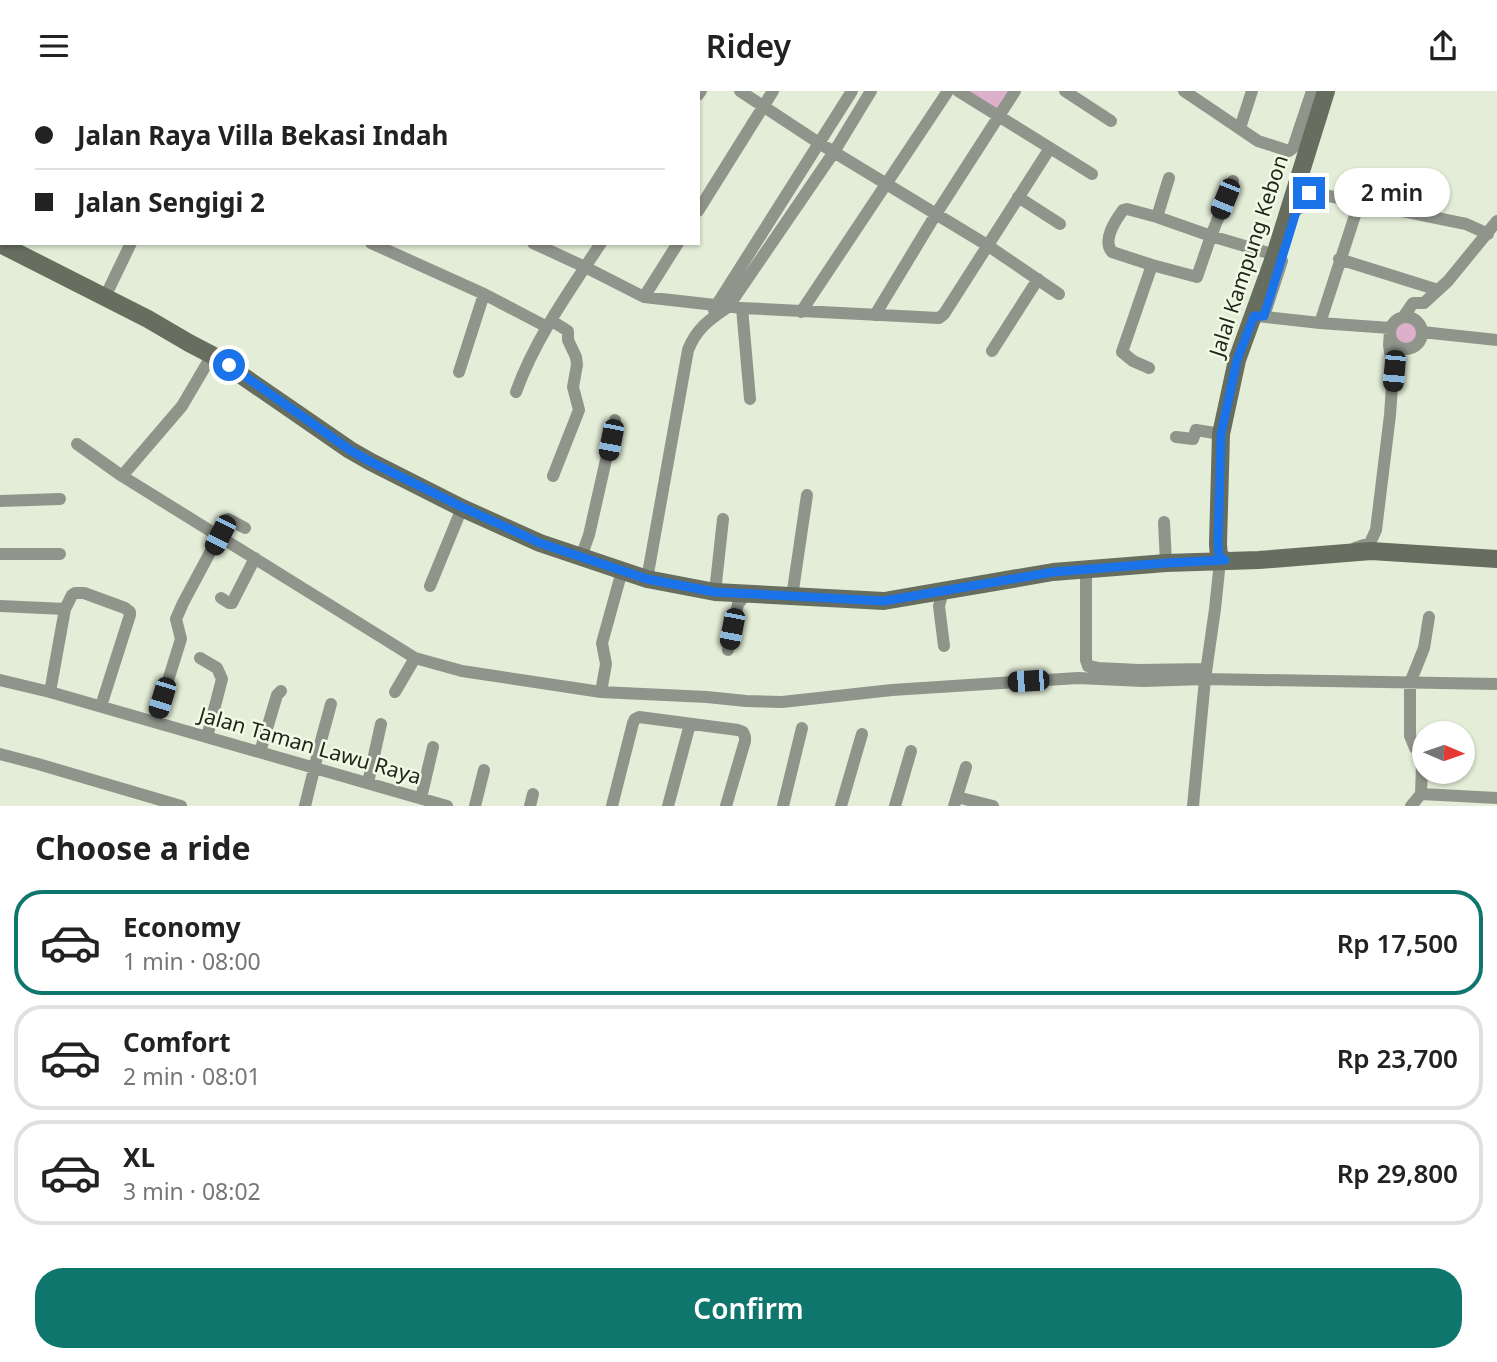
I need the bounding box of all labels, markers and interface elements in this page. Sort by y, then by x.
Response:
text: Ridey [706,24,791,67]
icon: menu [35,27,73,65]
icon: share [1424,27,1462,65]
text: Jalan Raya Villa Bekasi Indah [77,117,449,153]
street label: Jalal Kampung Kebon [1202,151,1294,362]
callout: 2 min [1334,169,1449,217]
car [1208,176,1243,222]
text: 2 min [1361,176,1423,208]
route end [1293,177,1325,209]
text: Jalan Sengigi 2 [77,184,265,220]
route start [213,349,245,381]
car [1382,349,1407,393]
car [597,417,626,463]
car [202,512,239,558]
car [718,606,747,652]
car [1007,669,1050,693]
car [146,675,179,721]
street label: Jalan Taman Lawu Raya [194,699,425,790]
north arrow [1412,721,1475,784]
map controls [1412,721,1475,784]
text: Choose a ride [35,826,251,869]
text: Economy [123,909,241,945]
icon: car [39,911,102,974]
text: Rp 17,500 [1337,925,1458,961]
text: 1 min · 08:00 [123,945,261,977]
text: Comfort [123,1024,231,1060]
icon: car [39,1026,102,1089]
text: Rp 23,700 [1337,1040,1458,1076]
text: 2 min · 08:01 [123,1060,261,1092]
text: XL [123,1139,155,1175]
icon: car [39,1141,102,1204]
text: Rp 29,800 [1337,1155,1458,1191]
text: 3 min · 08:02 [123,1175,261,1207]
button: Confirm [35,1268,1462,1348]

